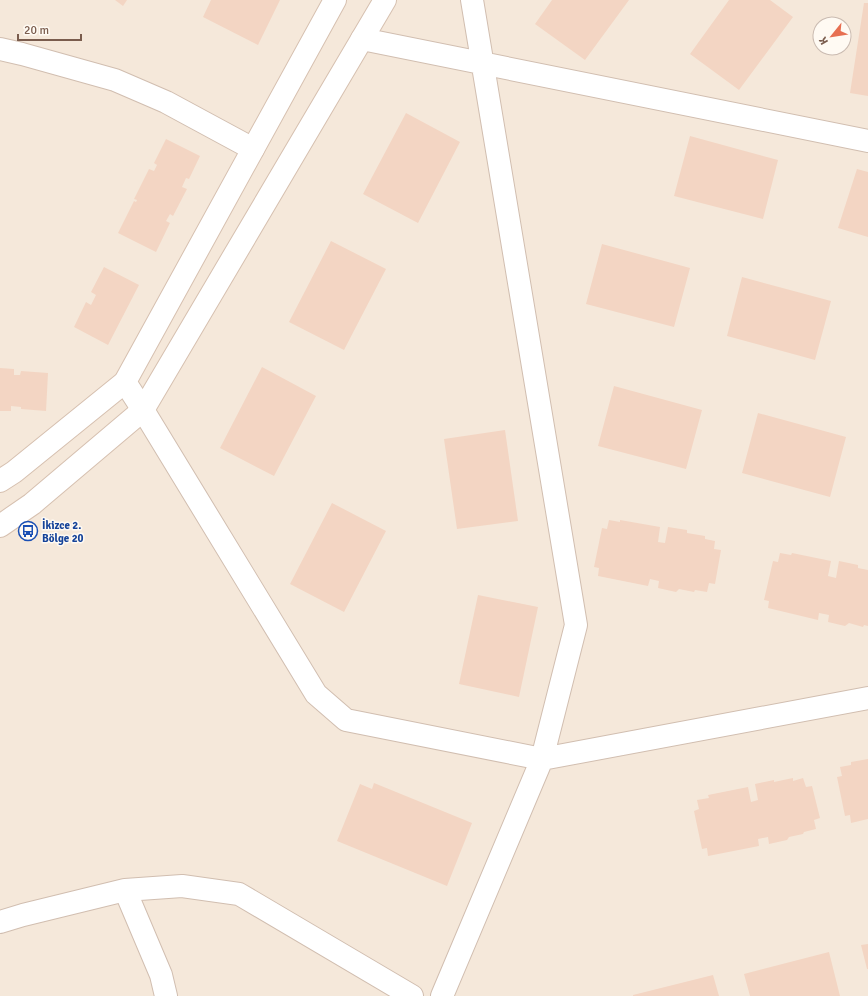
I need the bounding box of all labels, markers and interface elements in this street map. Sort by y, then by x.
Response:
scale bar [18,16,81,42]
north arrow [812,16,852,56]
text: 20 m [24,23,49,38]
text: K [816,34,831,47]
place label: İkizce 2. Bölge 20 [42,518,84,545]
bus stop icon: İkizce 2. Bölge 20 [17,520,39,542]

